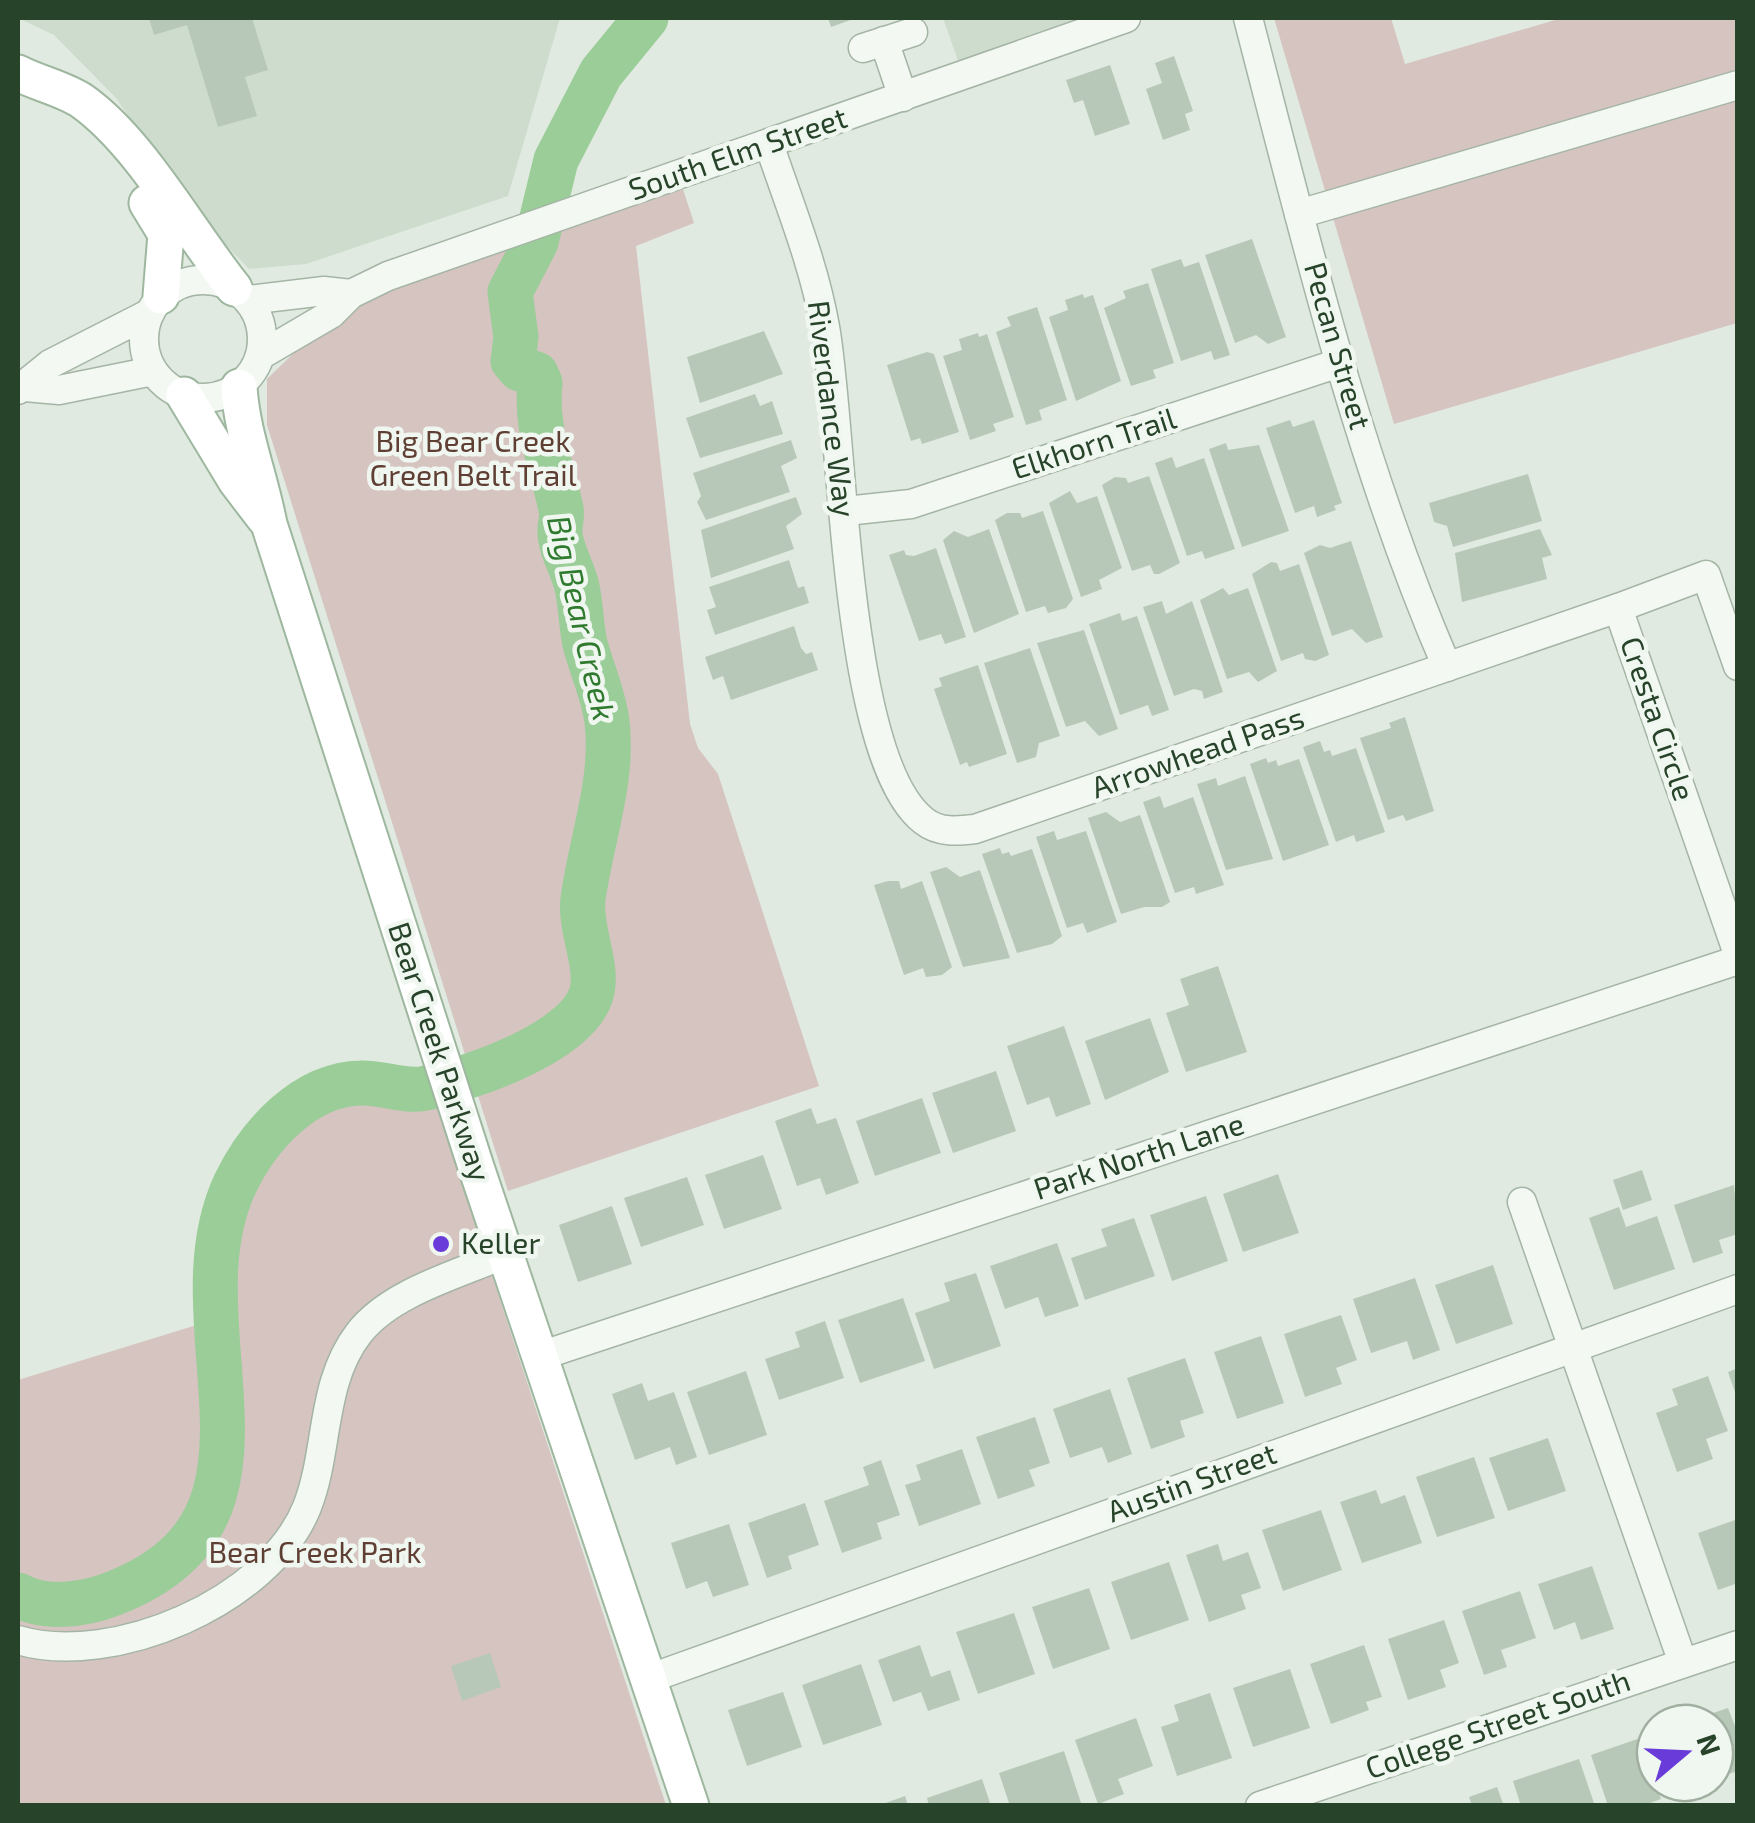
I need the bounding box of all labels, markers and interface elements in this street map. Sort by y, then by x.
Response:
street label: South Elm Street [623,98,851,206]
street label: Pecan Street [1298,258,1380,433]
street label: Riverdance Way [802,298,864,519]
street label: Elkhorn Trail [1007,399,1180,486]
park label: Big Bear Creek Green Belt Trail [369,422,577,492]
water label: Big Bear Creek [540,511,625,724]
street label: Cresta Circle [1614,632,1704,805]
street label: Arrowhead Pass [1086,698,1308,804]
street label: Bear Creek Parkway [382,917,500,1186]
street label: Park North Lane [1029,1104,1248,1206]
place label: Keller [461,1224,540,1260]
marker: Keller [430,1233,452,1255]
street label: Austin Street [1102,1434,1281,1528]
park label: Bear Creek Park [208,1533,422,1569]
street label: College Street South [1360,1661,1634,1785]
north arrow [1635,1703,1735,1803]
text: N [1690,1729,1729,1760]

